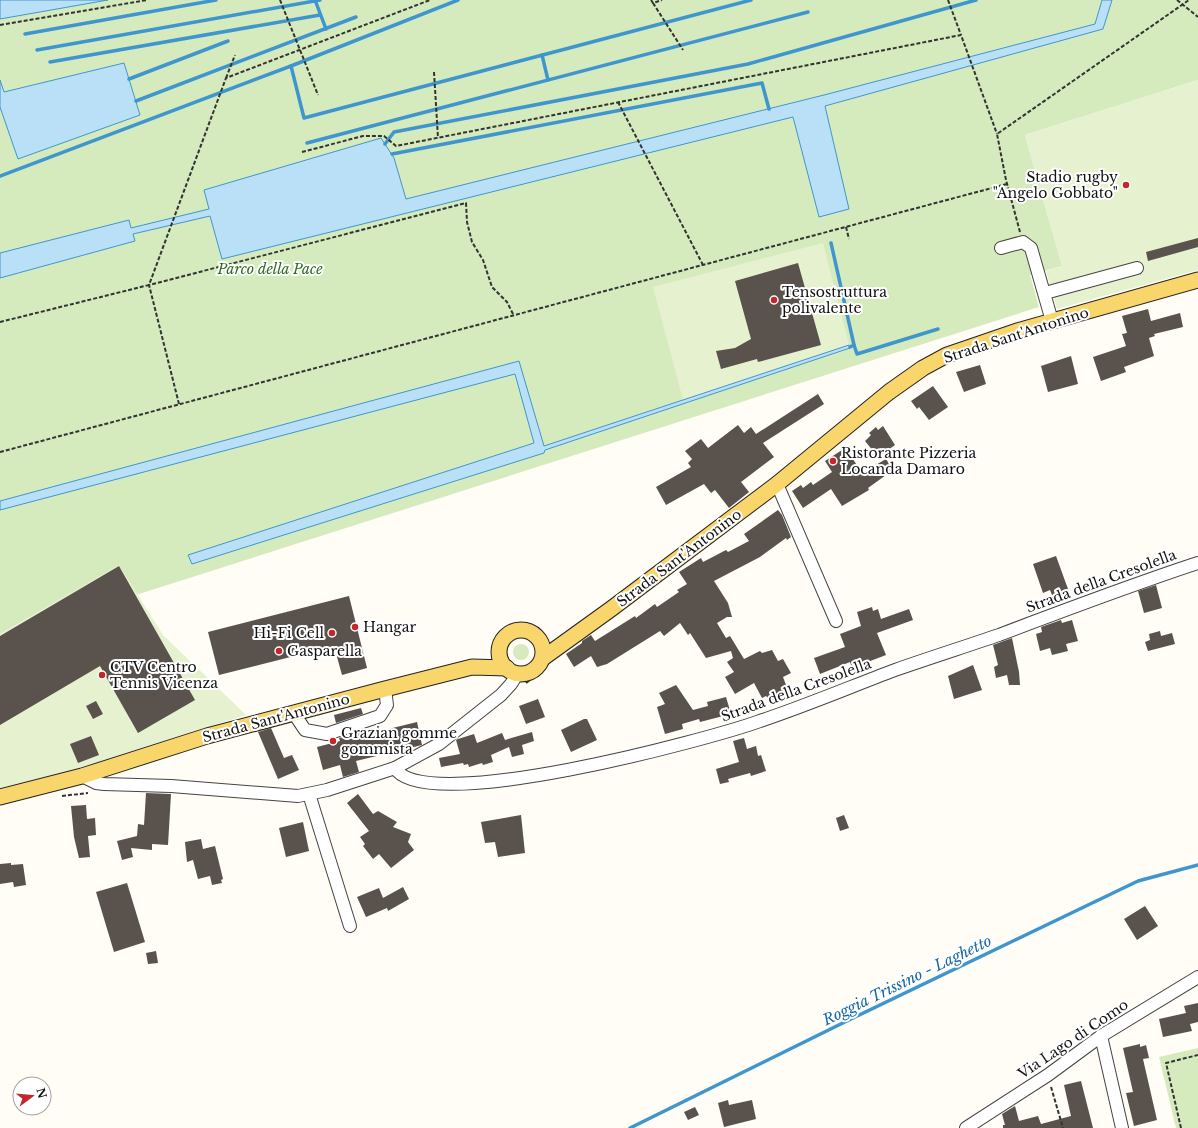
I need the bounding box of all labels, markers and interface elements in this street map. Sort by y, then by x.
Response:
place label: Stadio rugby "Angelo Gobbato" [993,168,1118,202]
marker: Stadio rugby "Angelo Gobbato" [1121,180,1131,190]
park label: Parco della Pace [216,260,323,278]
place label: Tensostruttura polivalente [782,283,887,317]
marker: Tensostruttura polivalente [769,295,779,305]
street label: Strada Sant'Antonino [941,303,1091,367]
place label: Ristorante Pizzeria Locanda Damaro [841,444,976,478]
marker: Ristorante Pizzeria Locanda Damaro [828,456,838,466]
street label: Strada Sant'Antonino [613,505,745,611]
street label: Strada della Cresolella [1023,545,1179,617]
place label: Hangar [363,618,416,636]
marker: Hangar [350,622,360,632]
place label: Hi-Fi Cell [253,624,324,642]
marker: Hi-Fi Cell [327,628,337,638]
place label: Gasparella [287,642,362,660]
marker: Gasparella [274,646,284,656]
street label: Strada della Cresolella [718,654,874,726]
place label: CTV Centro Tennis Vicenza [110,658,218,692]
marker: CTV Centro Tennis Vicenza [97,670,107,680]
street label: Strada Sant'Antonino [200,690,352,746]
place label: Grazian gomme gommista [341,724,457,758]
marker: Grazian gomme gommista [328,736,338,746]
water label: Roggia Trissino - Laghetto [818,931,995,1030]
street label: Via Lago di Como [1013,995,1132,1083]
north arrow [12,1076,52,1116]
text: N [33,1086,50,1101]

